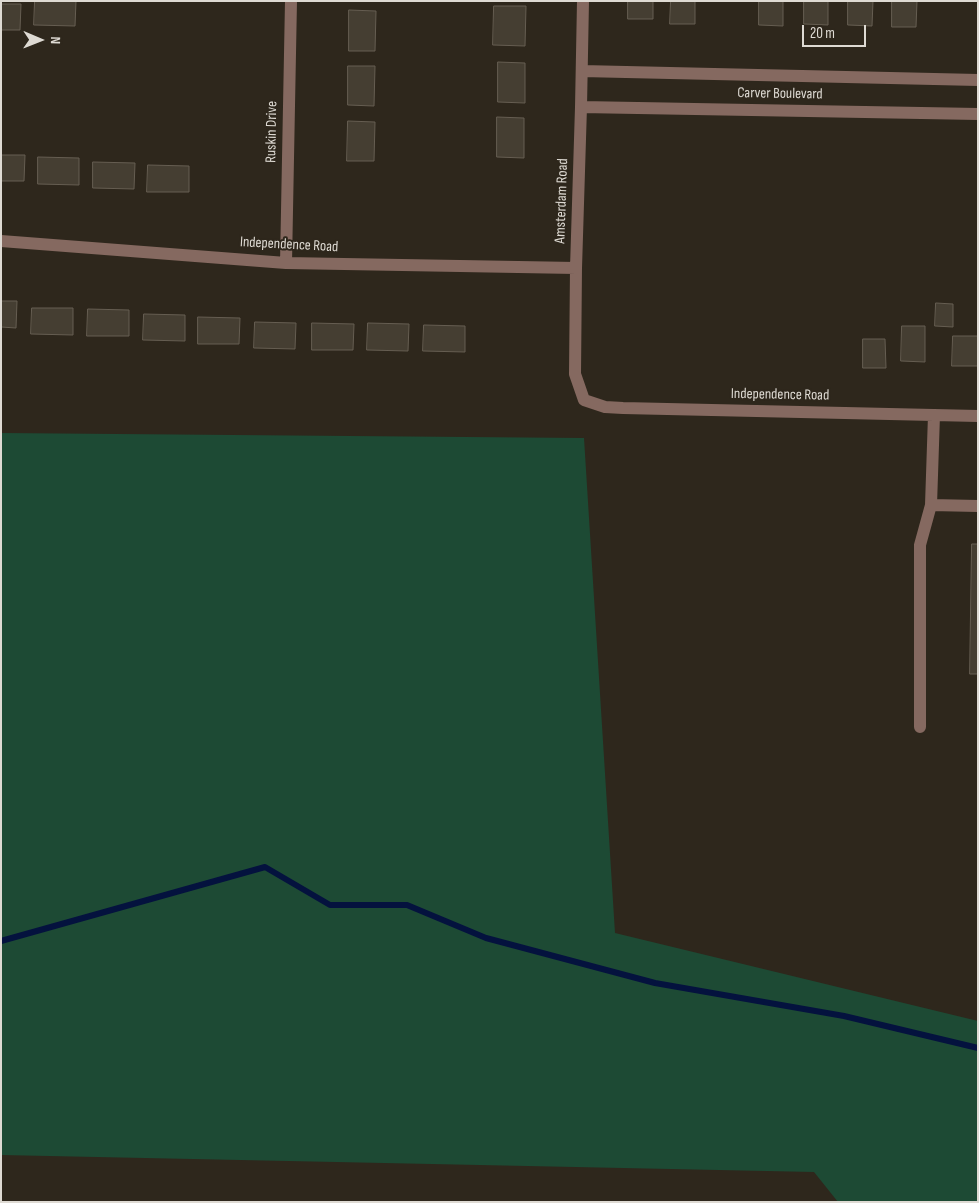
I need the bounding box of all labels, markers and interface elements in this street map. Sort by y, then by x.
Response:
north arrow [15,15,65,65]
scale bar [804,15,868,47]
text: 20 m [810,24,835,43]
text: N [47,36,64,44]
street label: Carver Boulevard [737,84,823,104]
street label: Ruskin Drive [262,101,282,163]
street label: Amsterdam Road [552,158,572,244]
street label: Independence Road [239,233,339,257]
street label: Independence Road [731,385,829,405]

